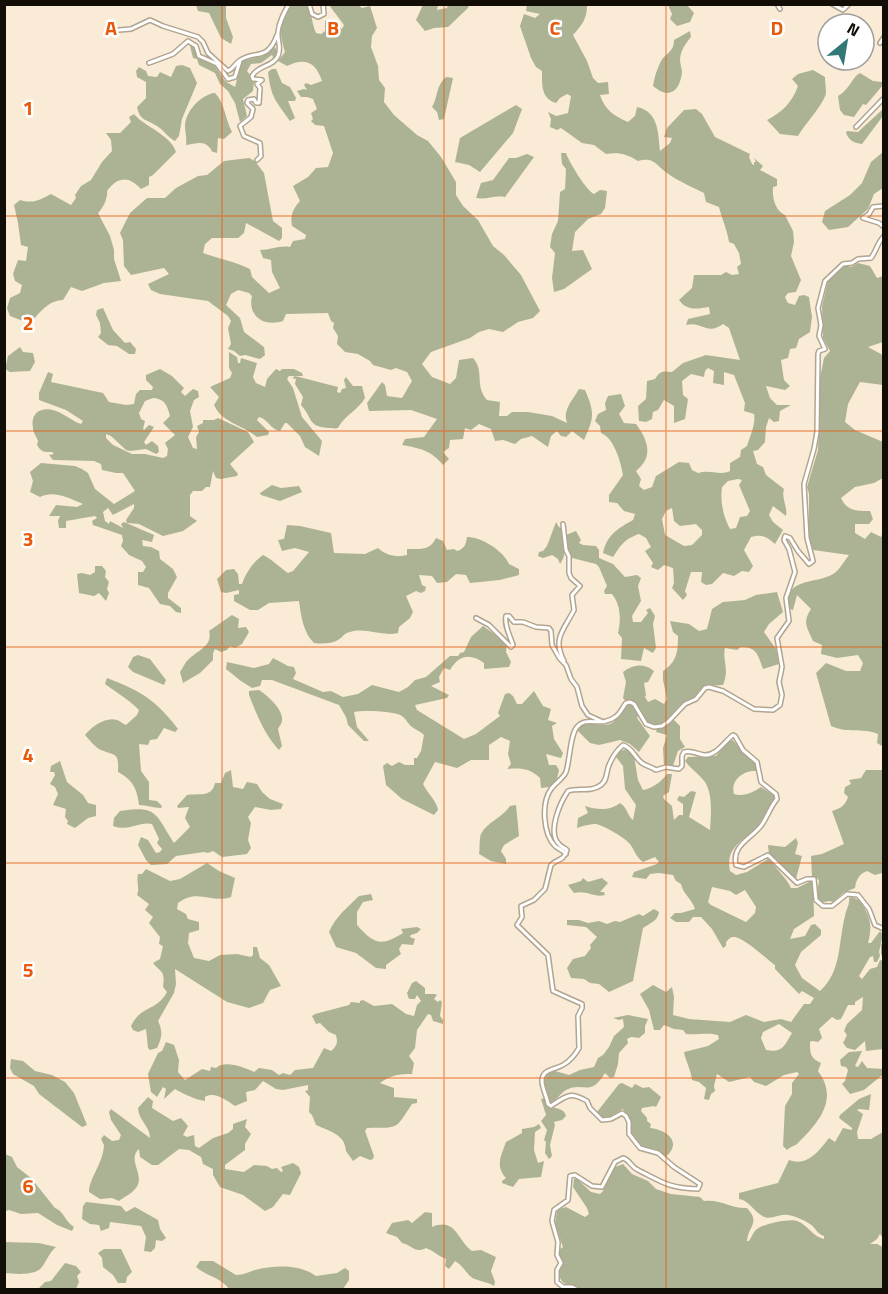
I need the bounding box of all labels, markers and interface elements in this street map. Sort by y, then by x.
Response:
text: A [105,12,117,43]
text: B [327,12,339,43]
text: C [550,12,561,43]
text: D [771,12,783,43]
north arrow [816,12,876,72]
text: N [843,16,864,42]
text: 1 [22,92,34,123]
text: 2 [22,307,34,338]
text: 3 [22,523,34,554]
text: 4 [22,739,34,770]
text: 5 [22,954,34,985]
text: 6 [22,1170,34,1201]

